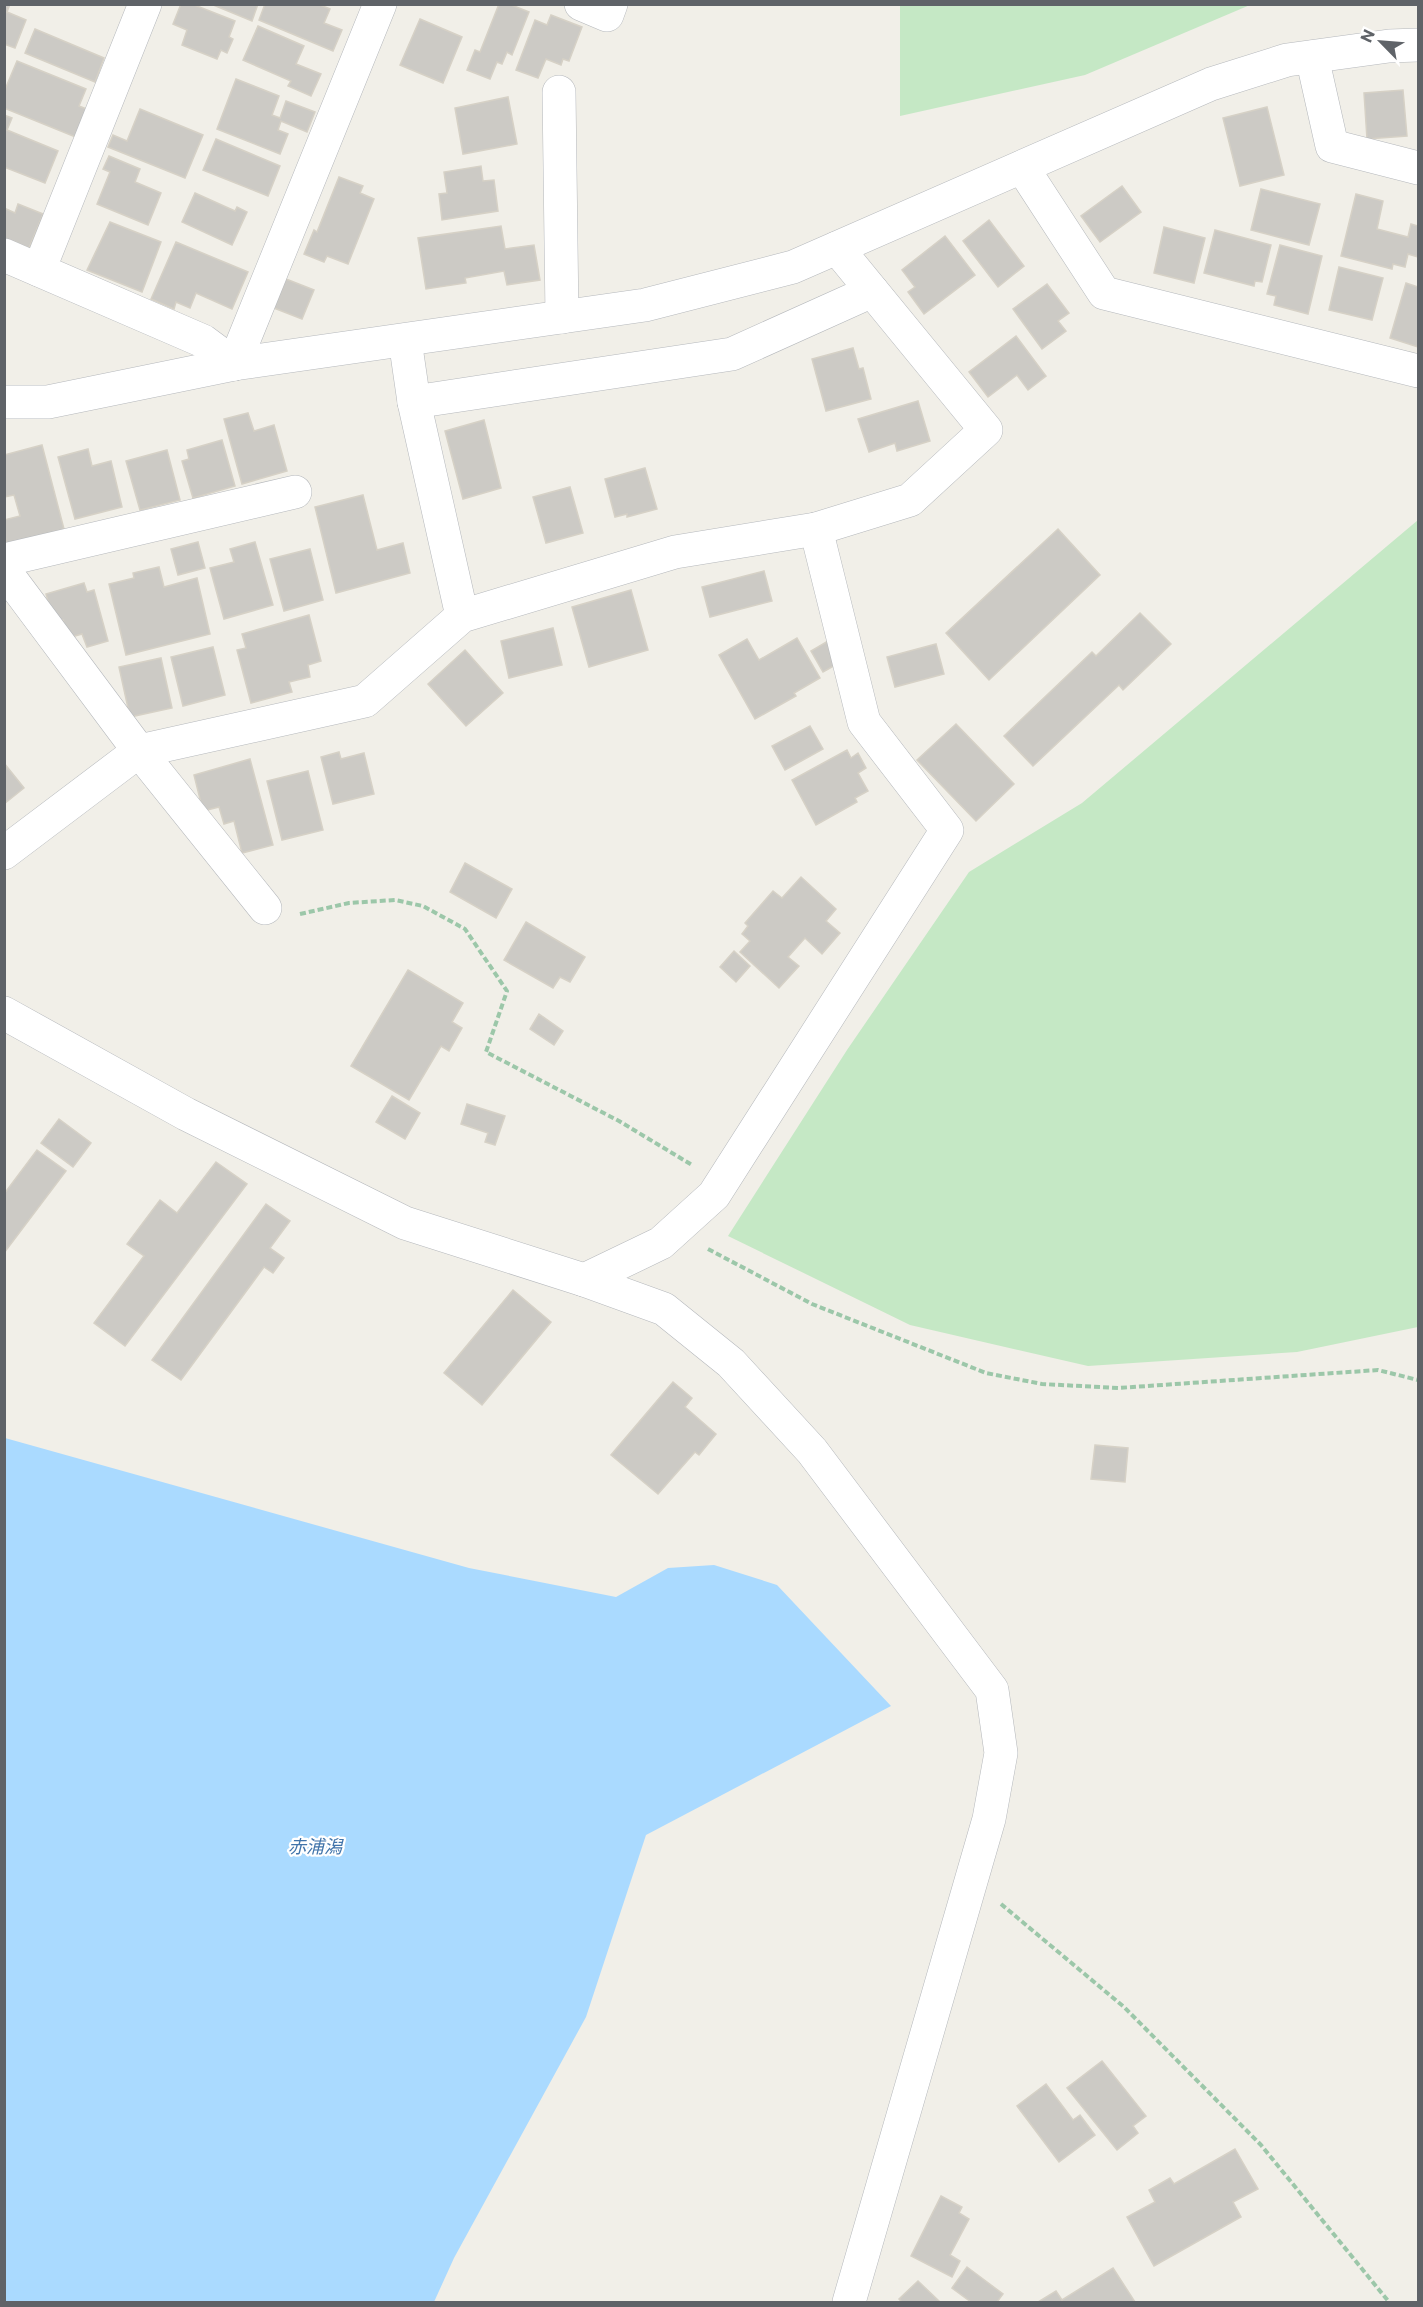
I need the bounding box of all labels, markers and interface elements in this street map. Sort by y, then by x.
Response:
north arrow [1351,12,1411,72]
text: N [1356,26,1378,45]
water label: 赤浦潟 [288,1835,344,1857]

